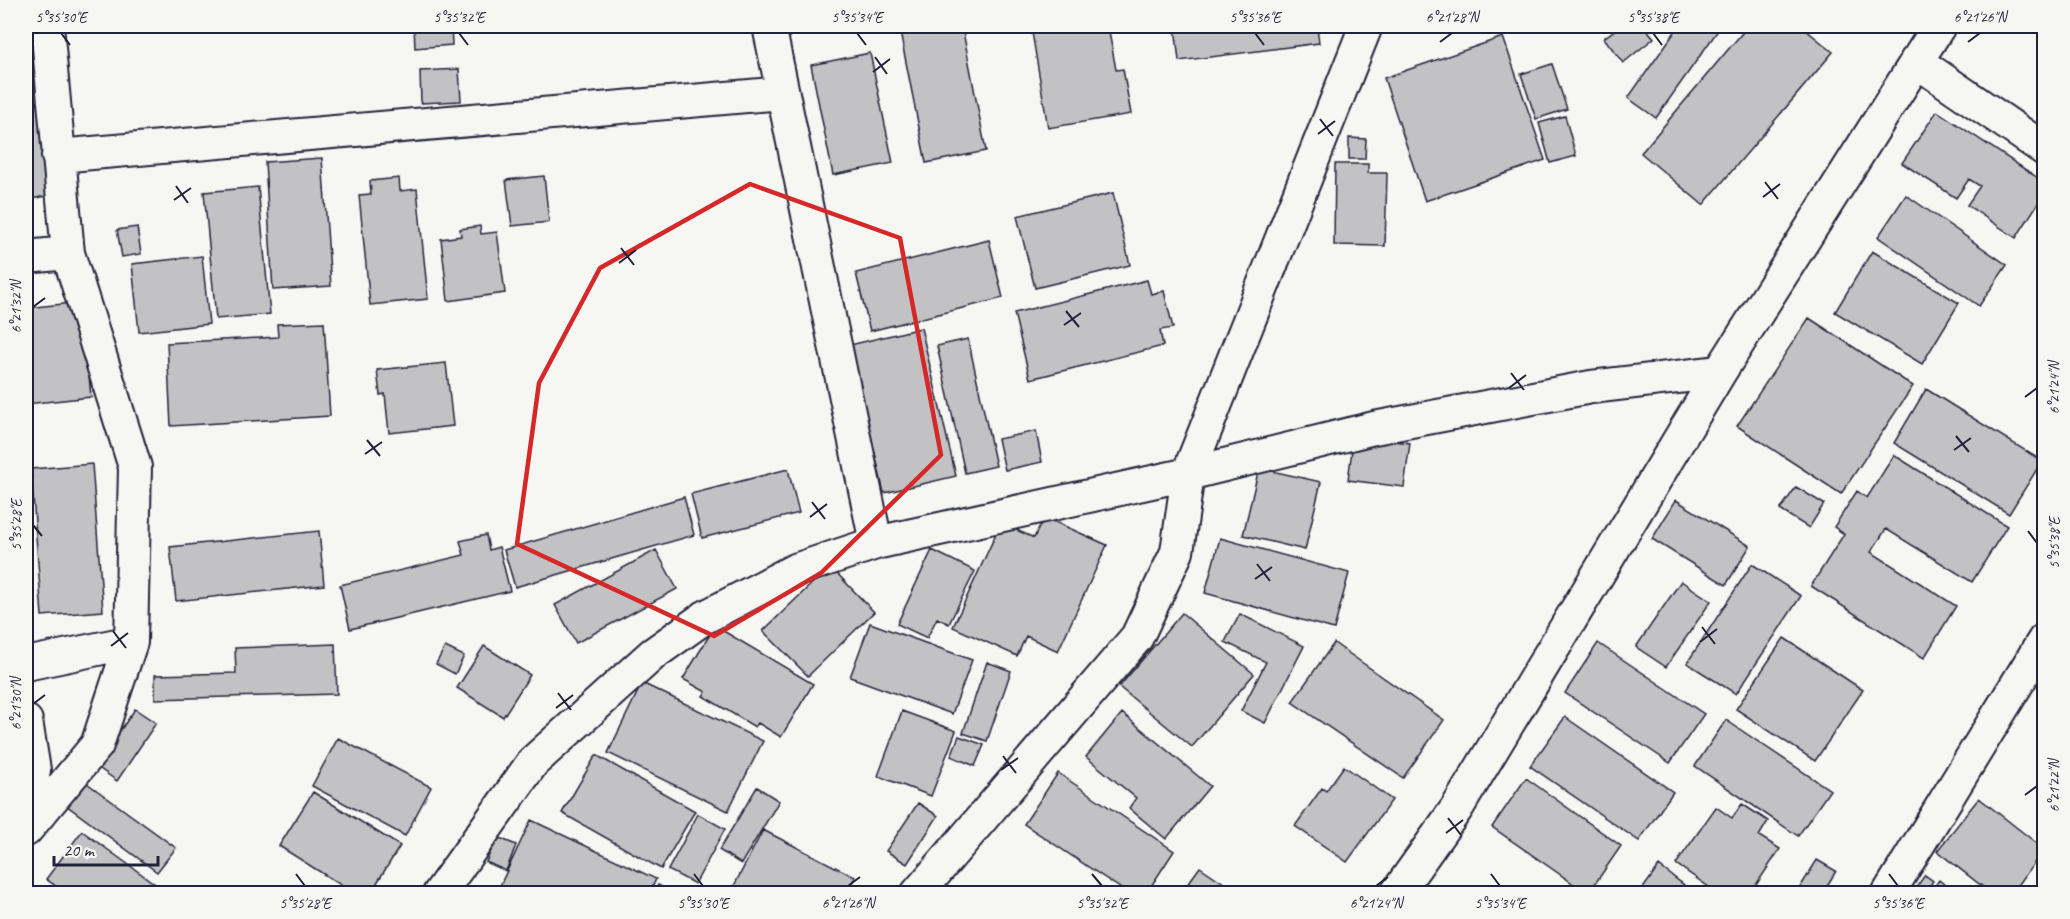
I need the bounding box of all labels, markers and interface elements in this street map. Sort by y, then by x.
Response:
text: 5°35'30"E [35,8,89,27]
text: 5°35'32"E [433,8,487,27]
text: 5°35'34"E [831,8,885,27]
text: 5°35'36"E [1229,8,1283,27]
text: 6°21'28"N [1426,8,1481,27]
text: 5°35'38"E [1627,8,1681,27]
text: 6°21'26"N [1954,8,2009,27]
text: 6°21'32"N [7,278,26,333]
text: 6°21'24"N [2045,359,2064,414]
text: 5°35'28"E [7,497,26,551]
text: 5°35'38"E [2045,515,2064,569]
text: 6°21'30"N [7,675,26,730]
text: 6°21'22"N [2045,757,2064,812]
scale bar [54,829,158,867]
text: 20 m [63,839,96,861]
text: 5°35'28"E [279,894,333,913]
text: 5°35'30"E [677,894,731,913]
text: 6°21'26"N [822,894,877,913]
text: 5°35'32"E [1076,894,1130,913]
text: 6°21'24"N [1350,894,1405,913]
text: 5°35'34"E [1474,894,1528,913]
text: 5°35'36"E [1872,894,1926,913]

